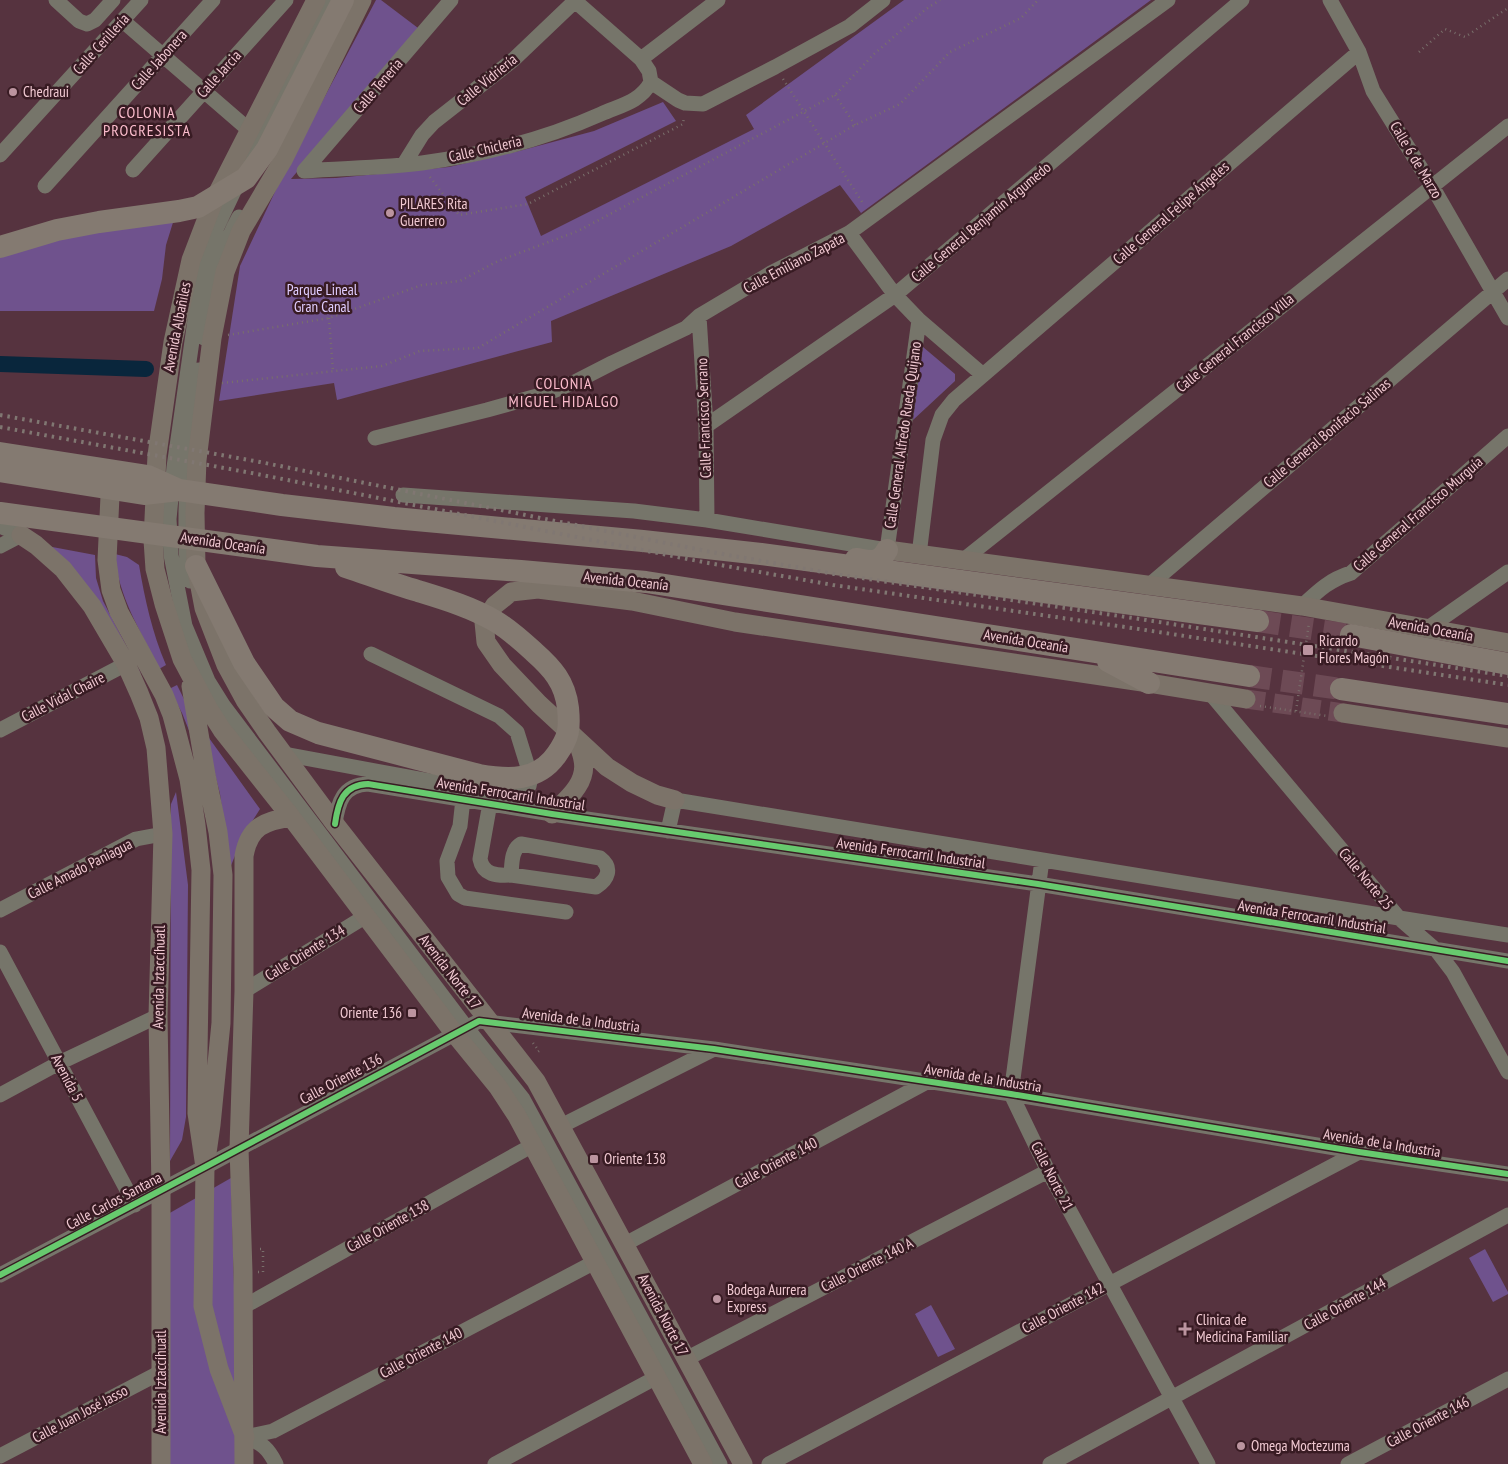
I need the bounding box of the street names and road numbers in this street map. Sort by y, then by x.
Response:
street label: Calle Cerillería [68,9,133,78]
street label: Calle Jabonera [127,26,191,94]
street label: Calle Jarcia [192,46,245,101]
street label: Calle Vidriería [453,49,521,110]
street label: Calle Teneria [349,54,406,117]
street label: Calle 6 de Marzo [1386,118,1447,202]
street label: Calle Chicleria [447,131,523,166]
street label: Calle General Felipe Ángeles [1109,157,1233,268]
street label: Calle General Benjamín Argumedo [907,158,1054,286]
street label: Calle Emiliano Zapata [740,228,848,297]
street label: Avenida Albañiles [158,280,195,374]
street label: Calle General Francisco Villa [1172,289,1298,396]
street label: Calle General Alfredo Rueda Quijano [880,340,925,530]
street label: Calle Francisco Serrano [692,358,715,478]
street label: Calle General Bonifacio Salinas [1259,374,1394,491]
street label: Calle General Francisco Murguía [1349,452,1487,575]
street label: Avenida Oceanía [179,527,267,558]
street label: Avenida Oceanía [583,567,670,594]
street label: Avenida Oceanía [1387,612,1475,645]
street label: Avenida Oceanía [982,624,1070,657]
street label: Calle Vidal Chaire [18,667,108,726]
street label: Avenida Ferrocarril Industrial [436,772,587,815]
street label: Avenida Ferrocarril Industrial [836,833,987,872]
street label: Calle Amado Paniagua [24,834,135,903]
street label: Calle Norte 25 [1335,844,1398,913]
street label: Avenida Ferrocarril Industrial [1237,895,1388,938]
street label: Calle Oriente 134 [261,920,349,985]
street label: Avenida Iztaccíhuatl [148,925,169,1029]
street label: Avenida Norte 17 [415,930,486,1013]
street label: Avenida de la Industria [521,1003,641,1036]
street label: Calle Oriente 136 [296,1049,386,1108]
street label: Avenida 5 [47,1051,88,1105]
street label: Avenida de la Industria [923,1059,1043,1096]
street label: Avenida de la Industria [1322,1124,1442,1161]
street label: Calle Oriente 140 [731,1133,821,1192]
street label: Calle Norte 21 [1027,1138,1078,1213]
street label: Calle Carlos Santana [63,1167,165,1234]
street label: Calle Oriente 138 [343,1195,432,1256]
street label: Calle Oriente 140 A [817,1233,917,1296]
street label: Avenida Norte 17 [634,1271,693,1359]
street label: Calle Oriente 144 [1300,1273,1389,1334]
street label: Calle Oriente 142 [1018,1278,1107,1337]
street label: Calle Oriente 140 [376,1323,466,1382]
street label: Avenida Iztaccíhuatl [151,1330,170,1434]
street label: Calle Juan José Jasso [29,1380,131,1447]
street label: Calle Oriente 146 [1383,1392,1473,1451]

